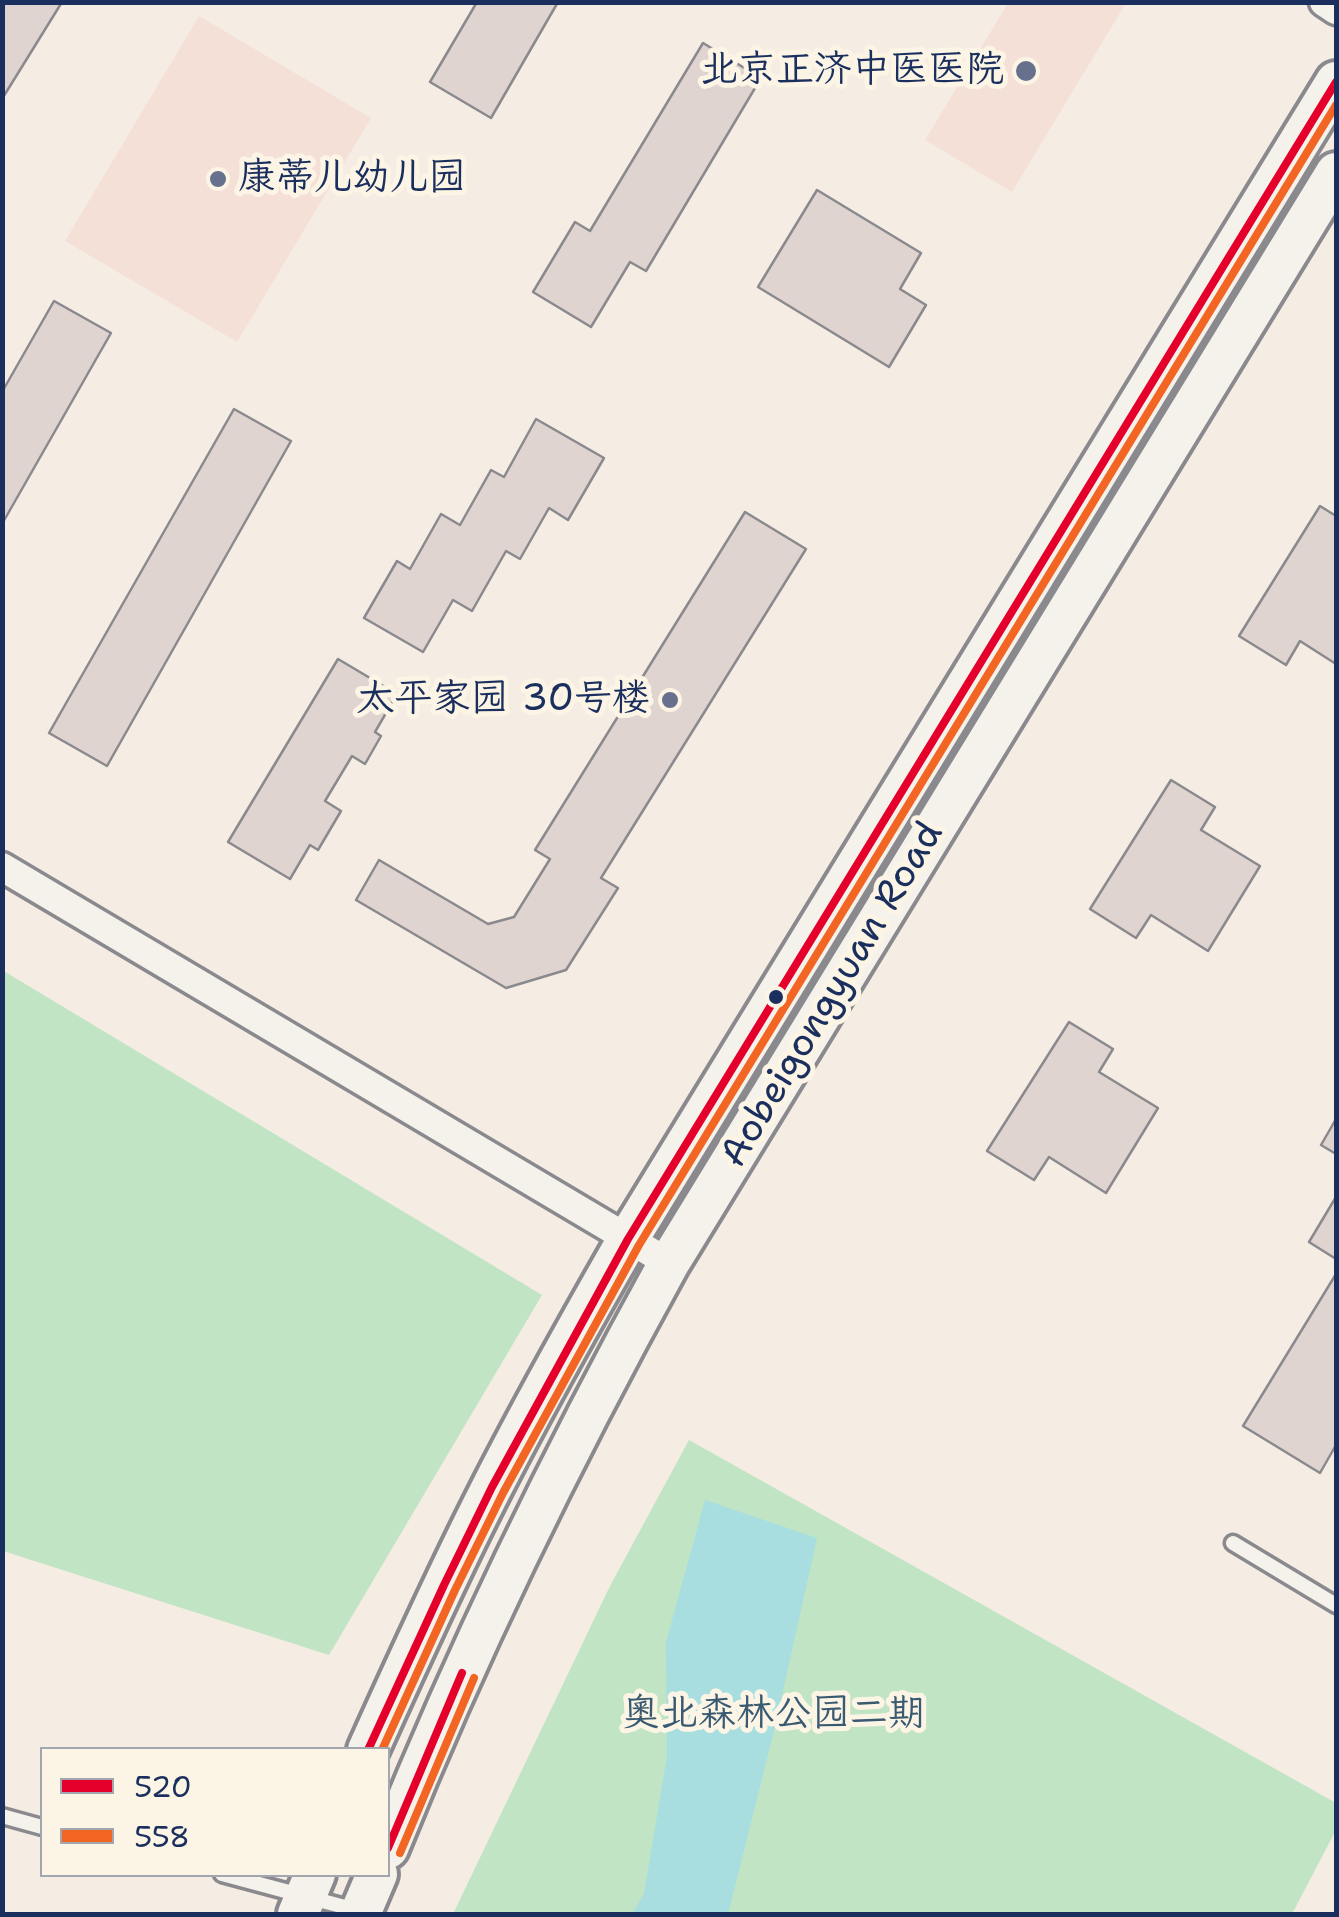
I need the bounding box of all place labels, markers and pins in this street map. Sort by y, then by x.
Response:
place label: 北京正济中医医院 [700,48,1004,94]
marker: 北京正济中医医院 [1013,58,1039,84]
place label: 康蒂儿幼儿园 [238,156,466,202]
marker: 康蒂儿幼儿园 [207,168,229,190]
place label: 太平家园 30号楼 [357,677,650,723]
marker: 太平家园 30号楼 [659,689,681,711]
unlabelled marker [766,987,786,1007]

